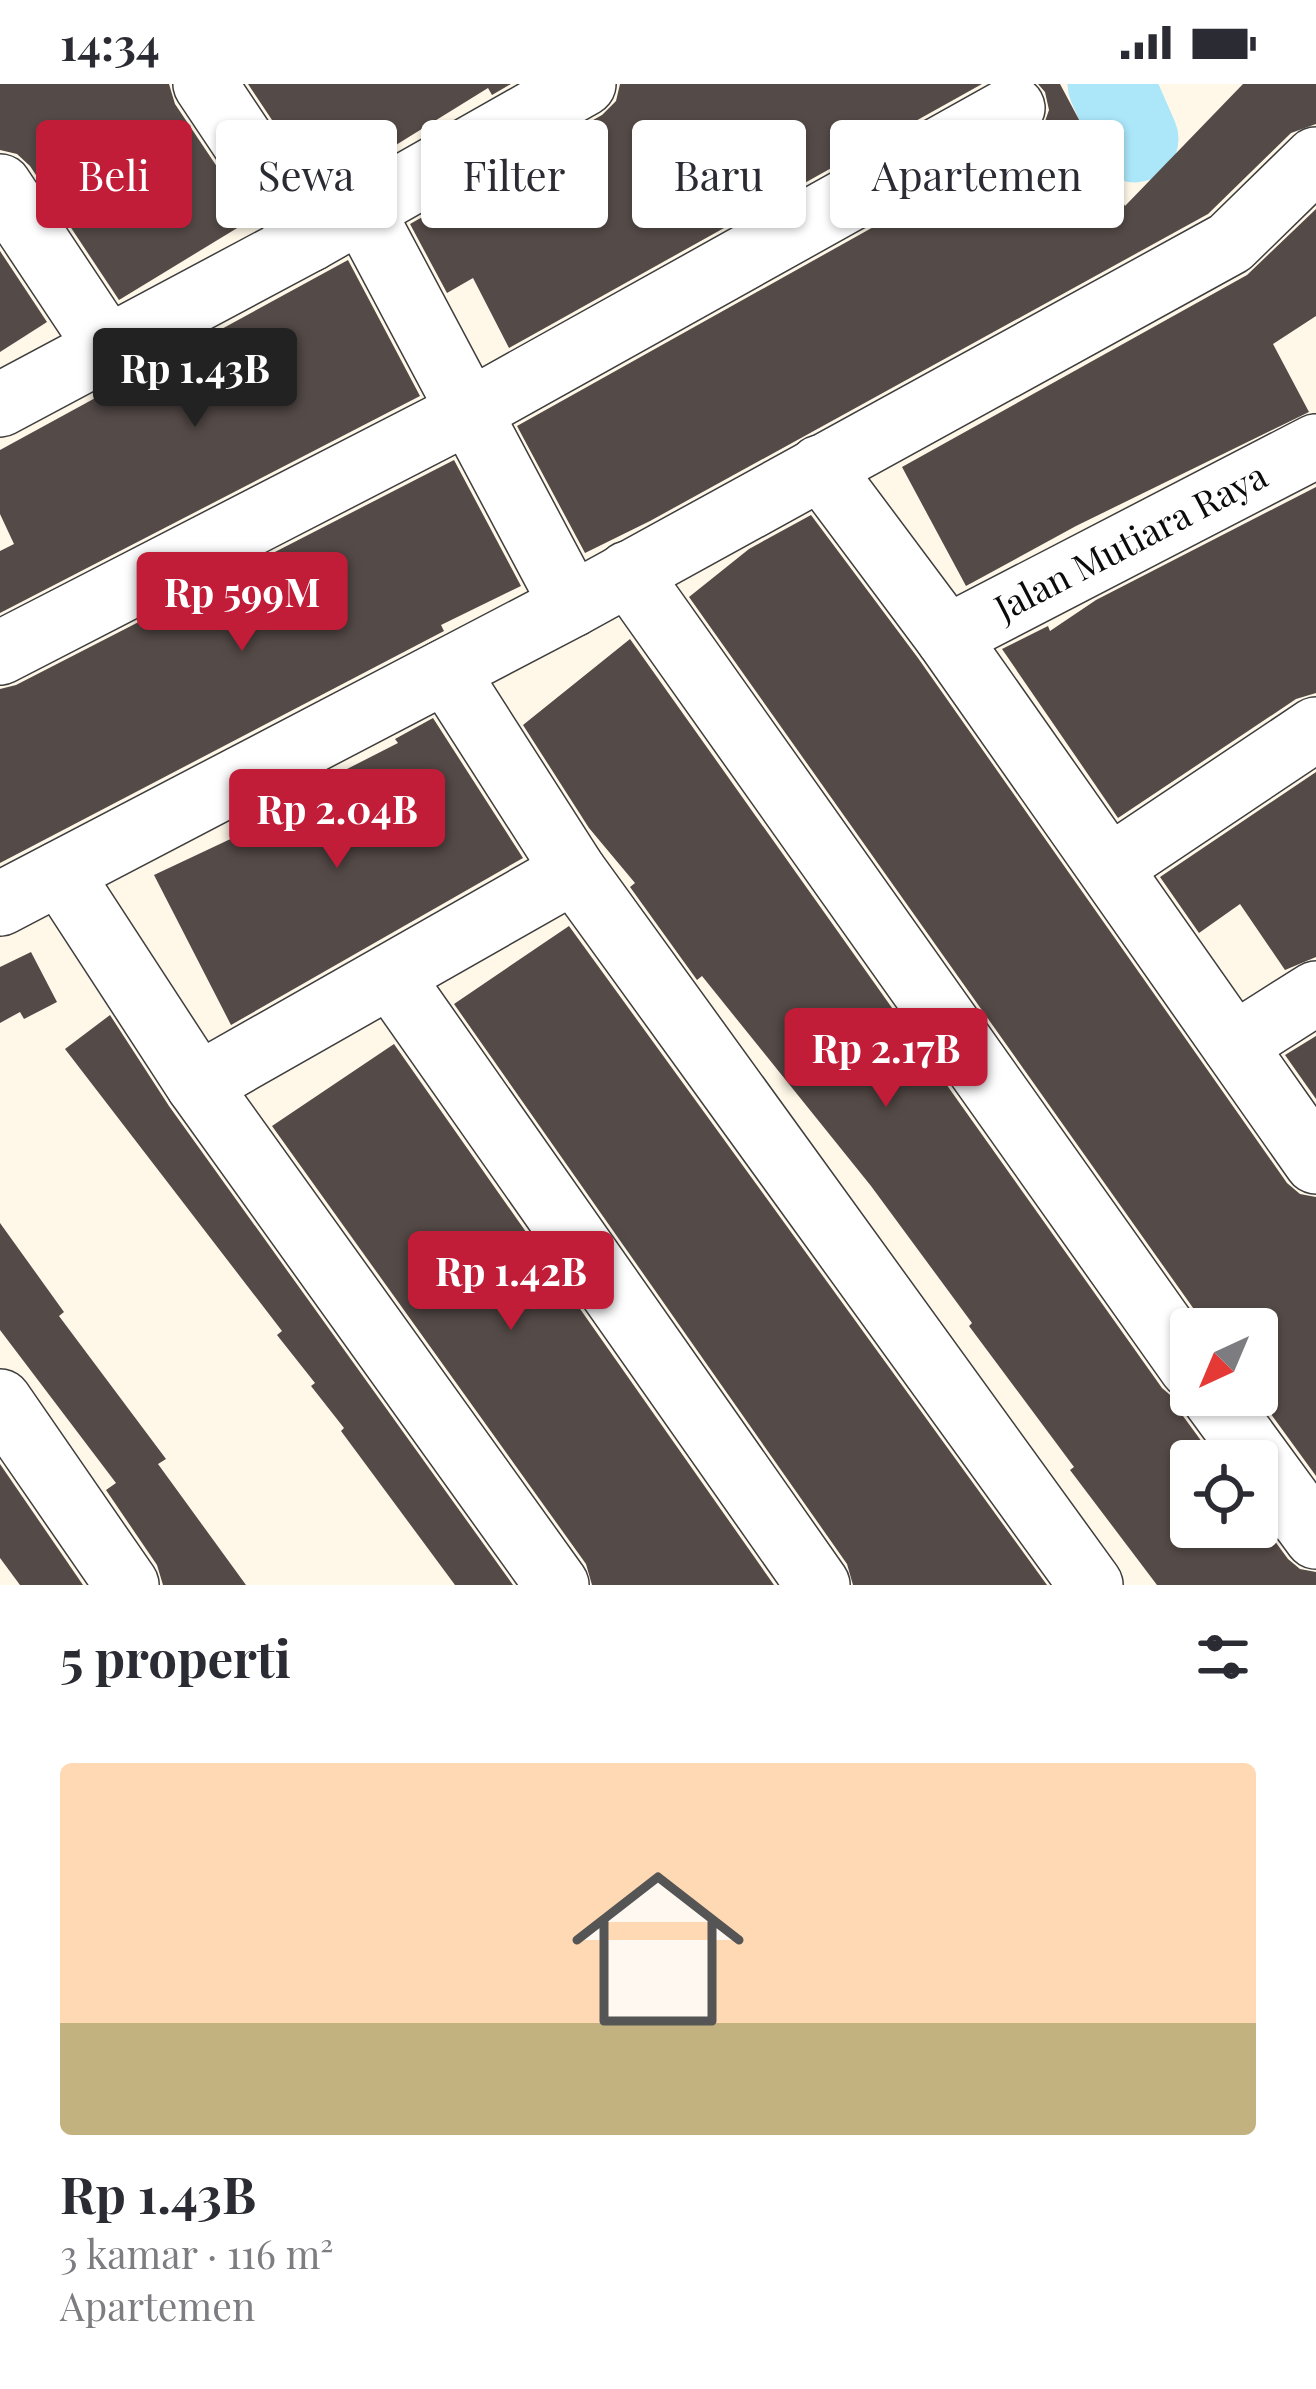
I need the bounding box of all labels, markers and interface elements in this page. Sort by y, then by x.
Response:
text: 14:34 [60,12,160,72]
chip: Beli [36,120,192,228]
chip: Sewa [216,120,397,228]
chip: Filter [421,120,608,228]
chip: Baru [632,120,806,228]
chip: Apartemen [830,120,1124,228]
pin: Rp 1.43B [71,328,319,430]
text: Rp 1.43B [120,341,270,393]
street label: Jalan Mutiara Raya [985,450,1274,631]
pin: Rp 599M [131,552,353,654]
text: Rp 599M [164,565,320,617]
pin: Rp 2.04B [213,769,461,871]
text: Rp 2.04B [256,782,418,834]
pin: Rp 2.17B [762,1008,1010,1110]
text: Rp 2.17B [812,1021,961,1073]
pin: Rp 1.42B [387,1231,635,1333]
text: Rp 1.42B [435,1244,587,1296]
north arrow [1170,1308,1278,1416]
map controls [1170,1308,1278,1548]
button: locate [1170,1440,1278,1548]
text: 5 properti [60,1623,291,1691]
icon: filters [1190,1624,1256,1690]
icon: home [550,1841,766,2057]
text: Rp 1.43B [60,2159,256,2227]
text: 3 kamar · 116 m² [60,2227,333,2279]
text: Apartemen [60,2279,255,2331]

